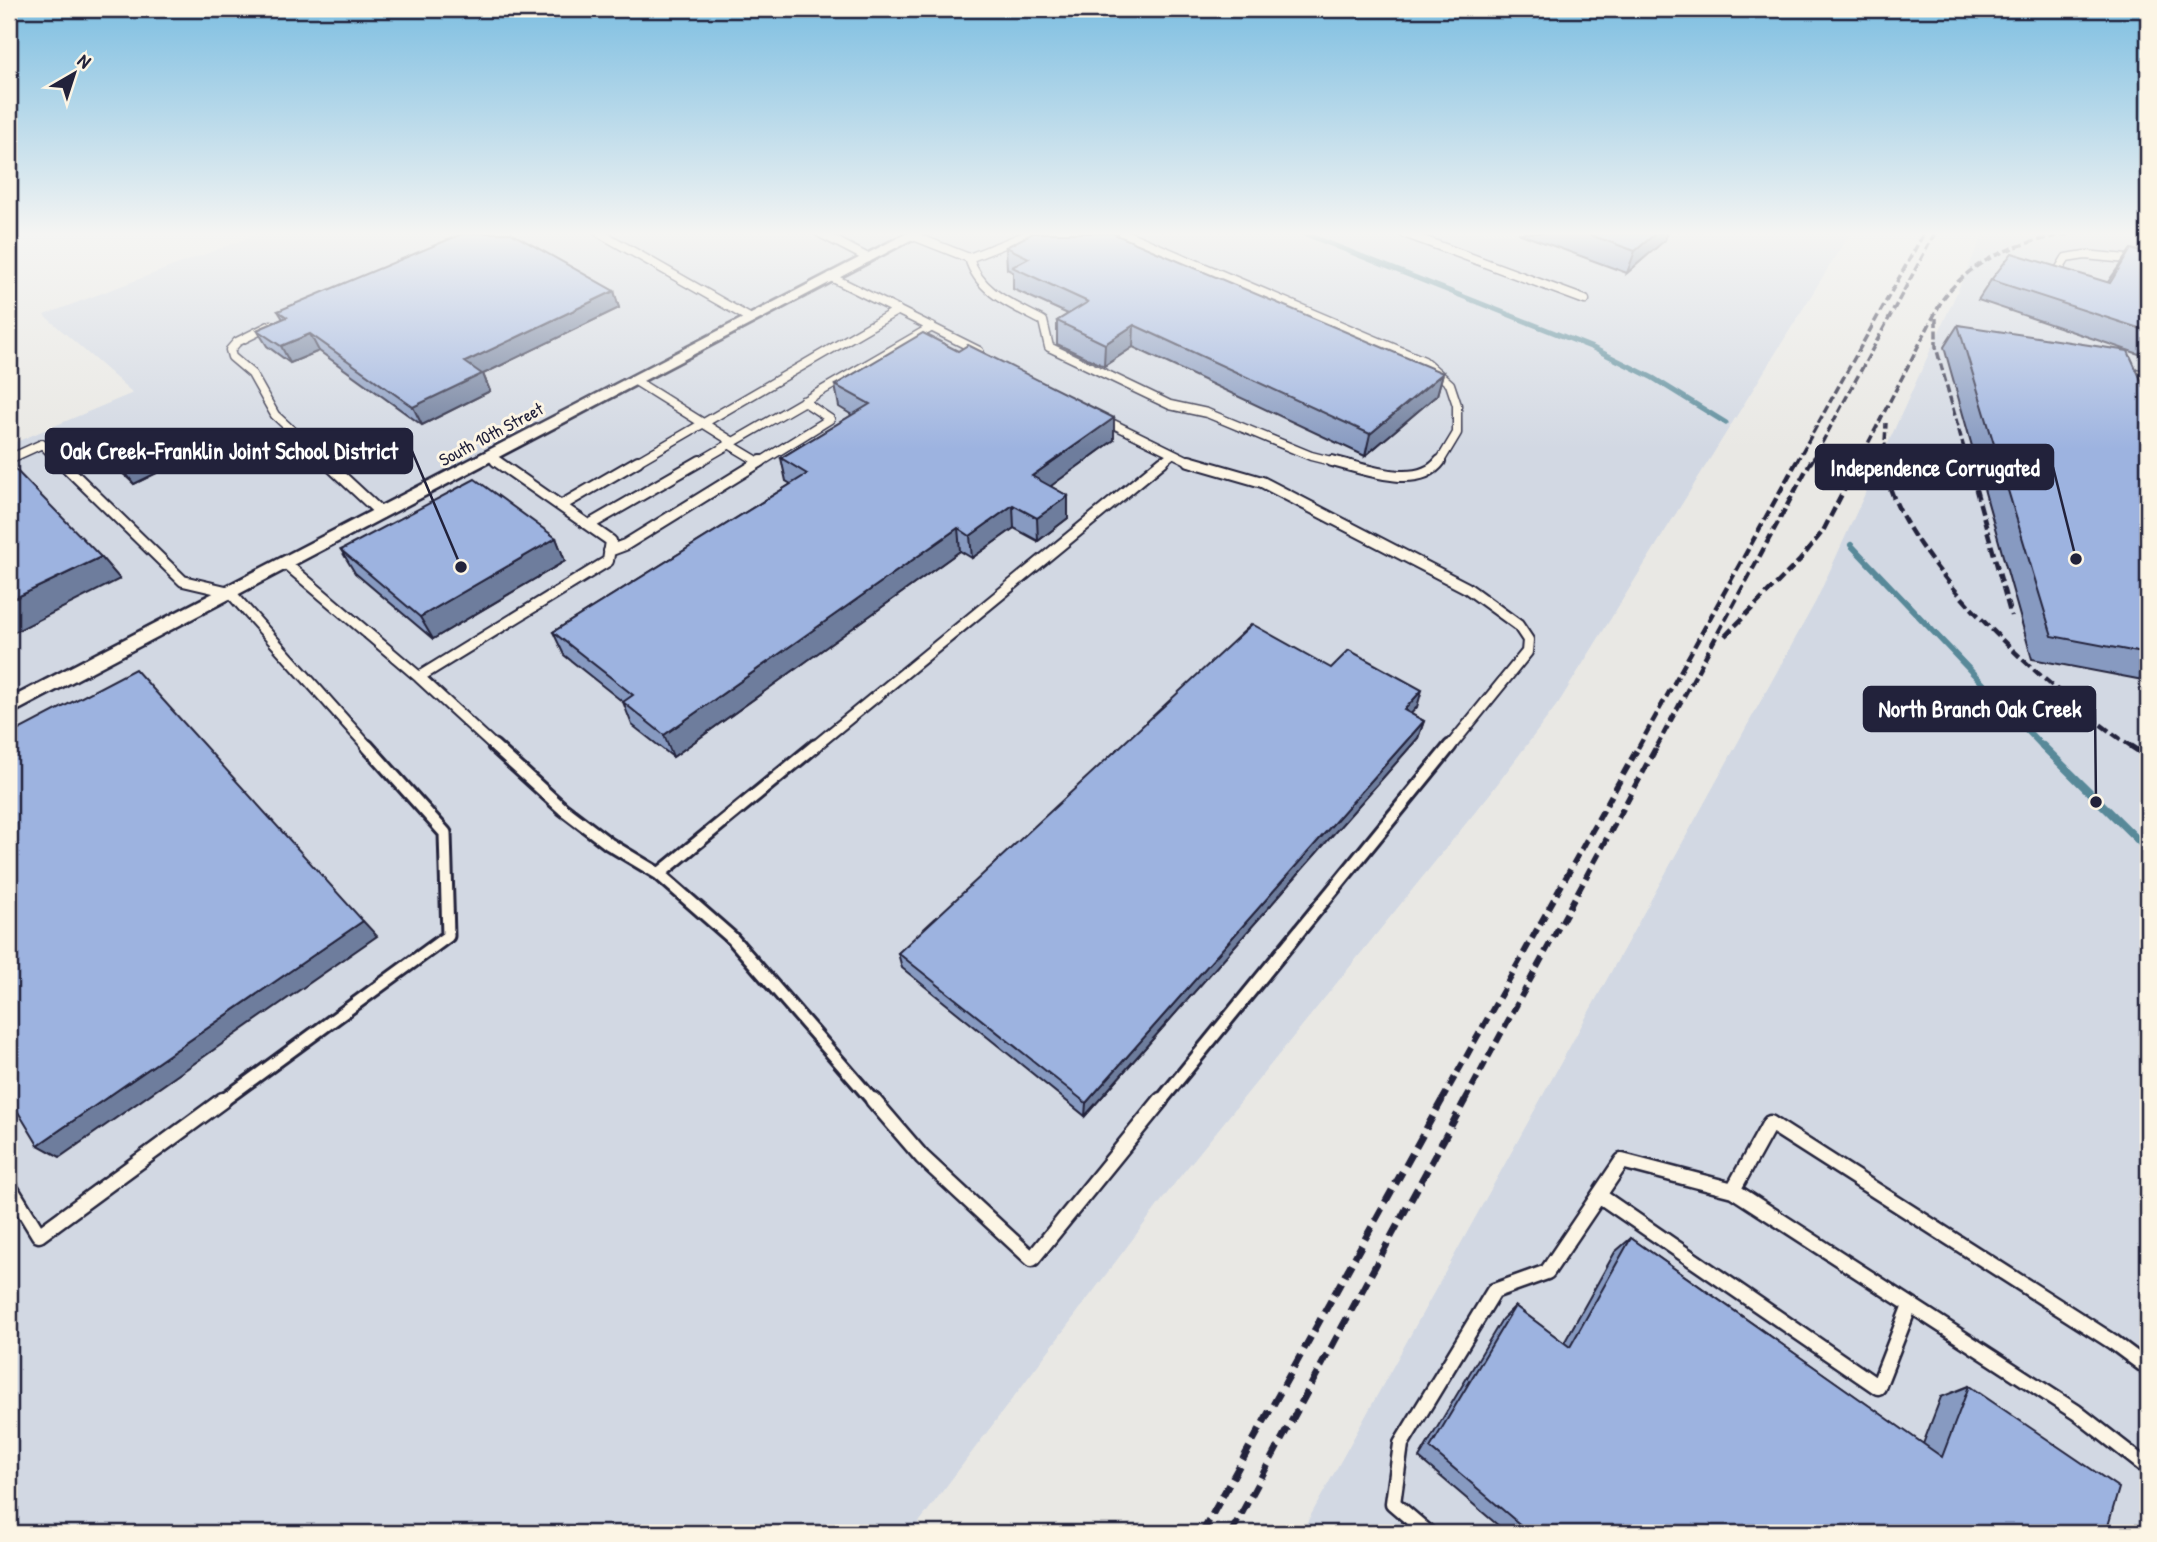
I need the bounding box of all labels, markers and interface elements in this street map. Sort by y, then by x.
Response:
north arrow [38,38,108,108]
text: N [73,48,97,74]
street label: South 10th Street [434,396,548,472]
callout: Oak Creek-Franklin Joint School District [46,429,412,473]
text: Oak Creek-Franklin Joint School District [60,435,399,466]
callout: Independence Corrugated [1816,445,2053,489]
text: Independence Corrugated [1830,452,2040,484]
callout: North Branch Oak Creek [1864,687,2095,731]
text: North Branch Oak Creek [1879,693,2082,724]

